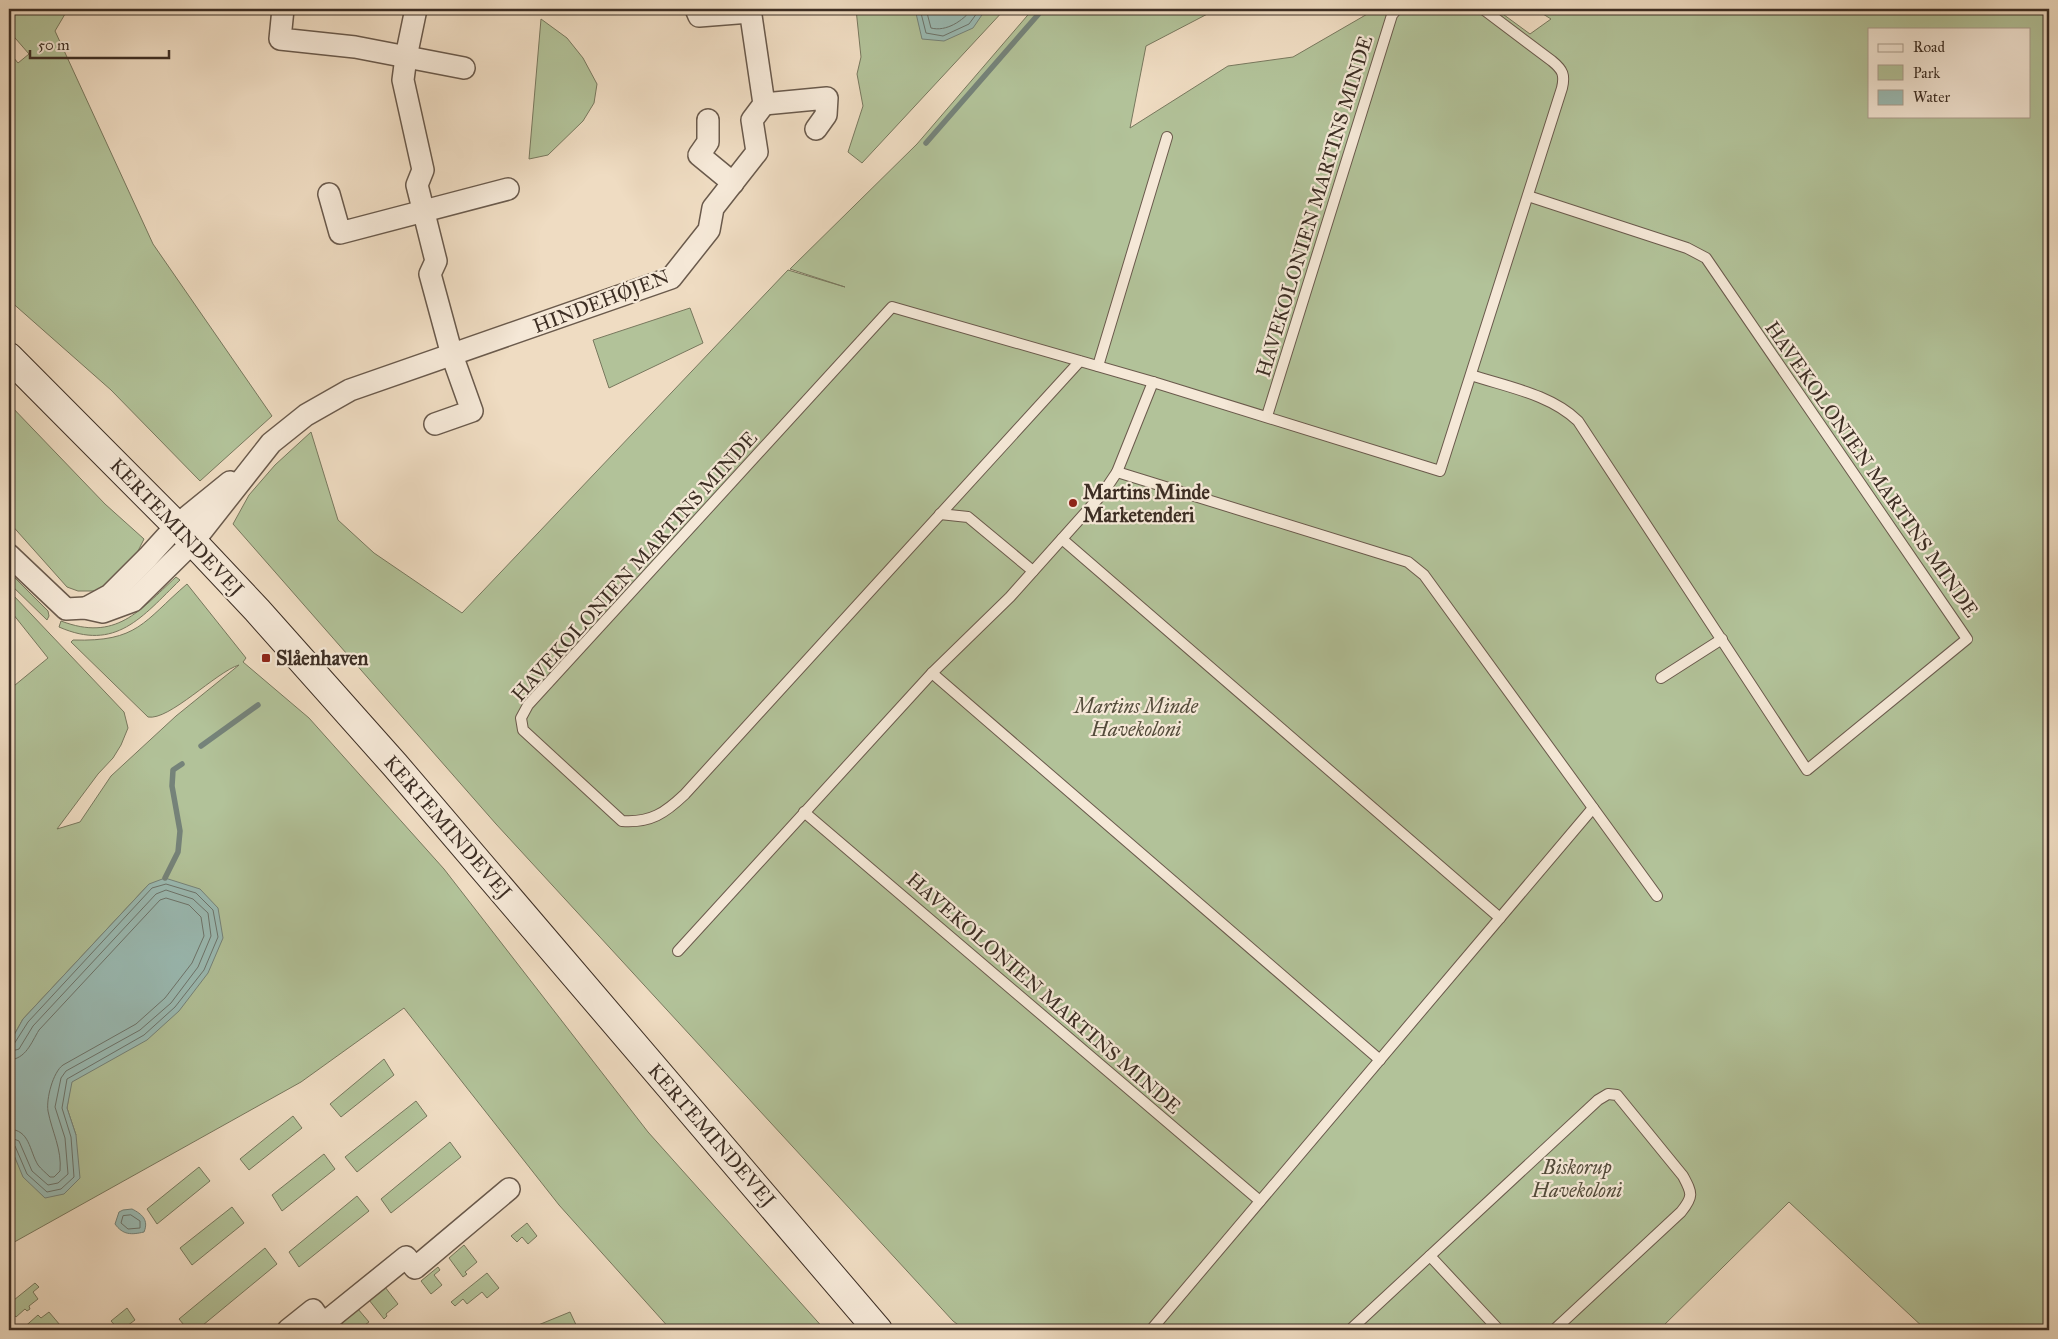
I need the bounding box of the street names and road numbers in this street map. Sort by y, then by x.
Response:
street label: HAVEKOLONIEN MARTINS MINDE [1251,32,1377,380]
street label: HINDEHØJEN [529,264,673,339]
street label: HAVEKOLONIEN MARTINS MINDE [1760,316,1984,622]
street label: HAVEKOLONIEN MARTINS MINDE [506,426,762,706]
street label: KERTEMINDEVEJ [104,453,249,602]
street label: KERTEMINDEVEJ [378,750,517,904]
street label: HAVEKOLONIEN MARTINS MINDE [902,867,1186,1119]
street label: KERTEMINDEVEJ [642,1058,781,1212]

